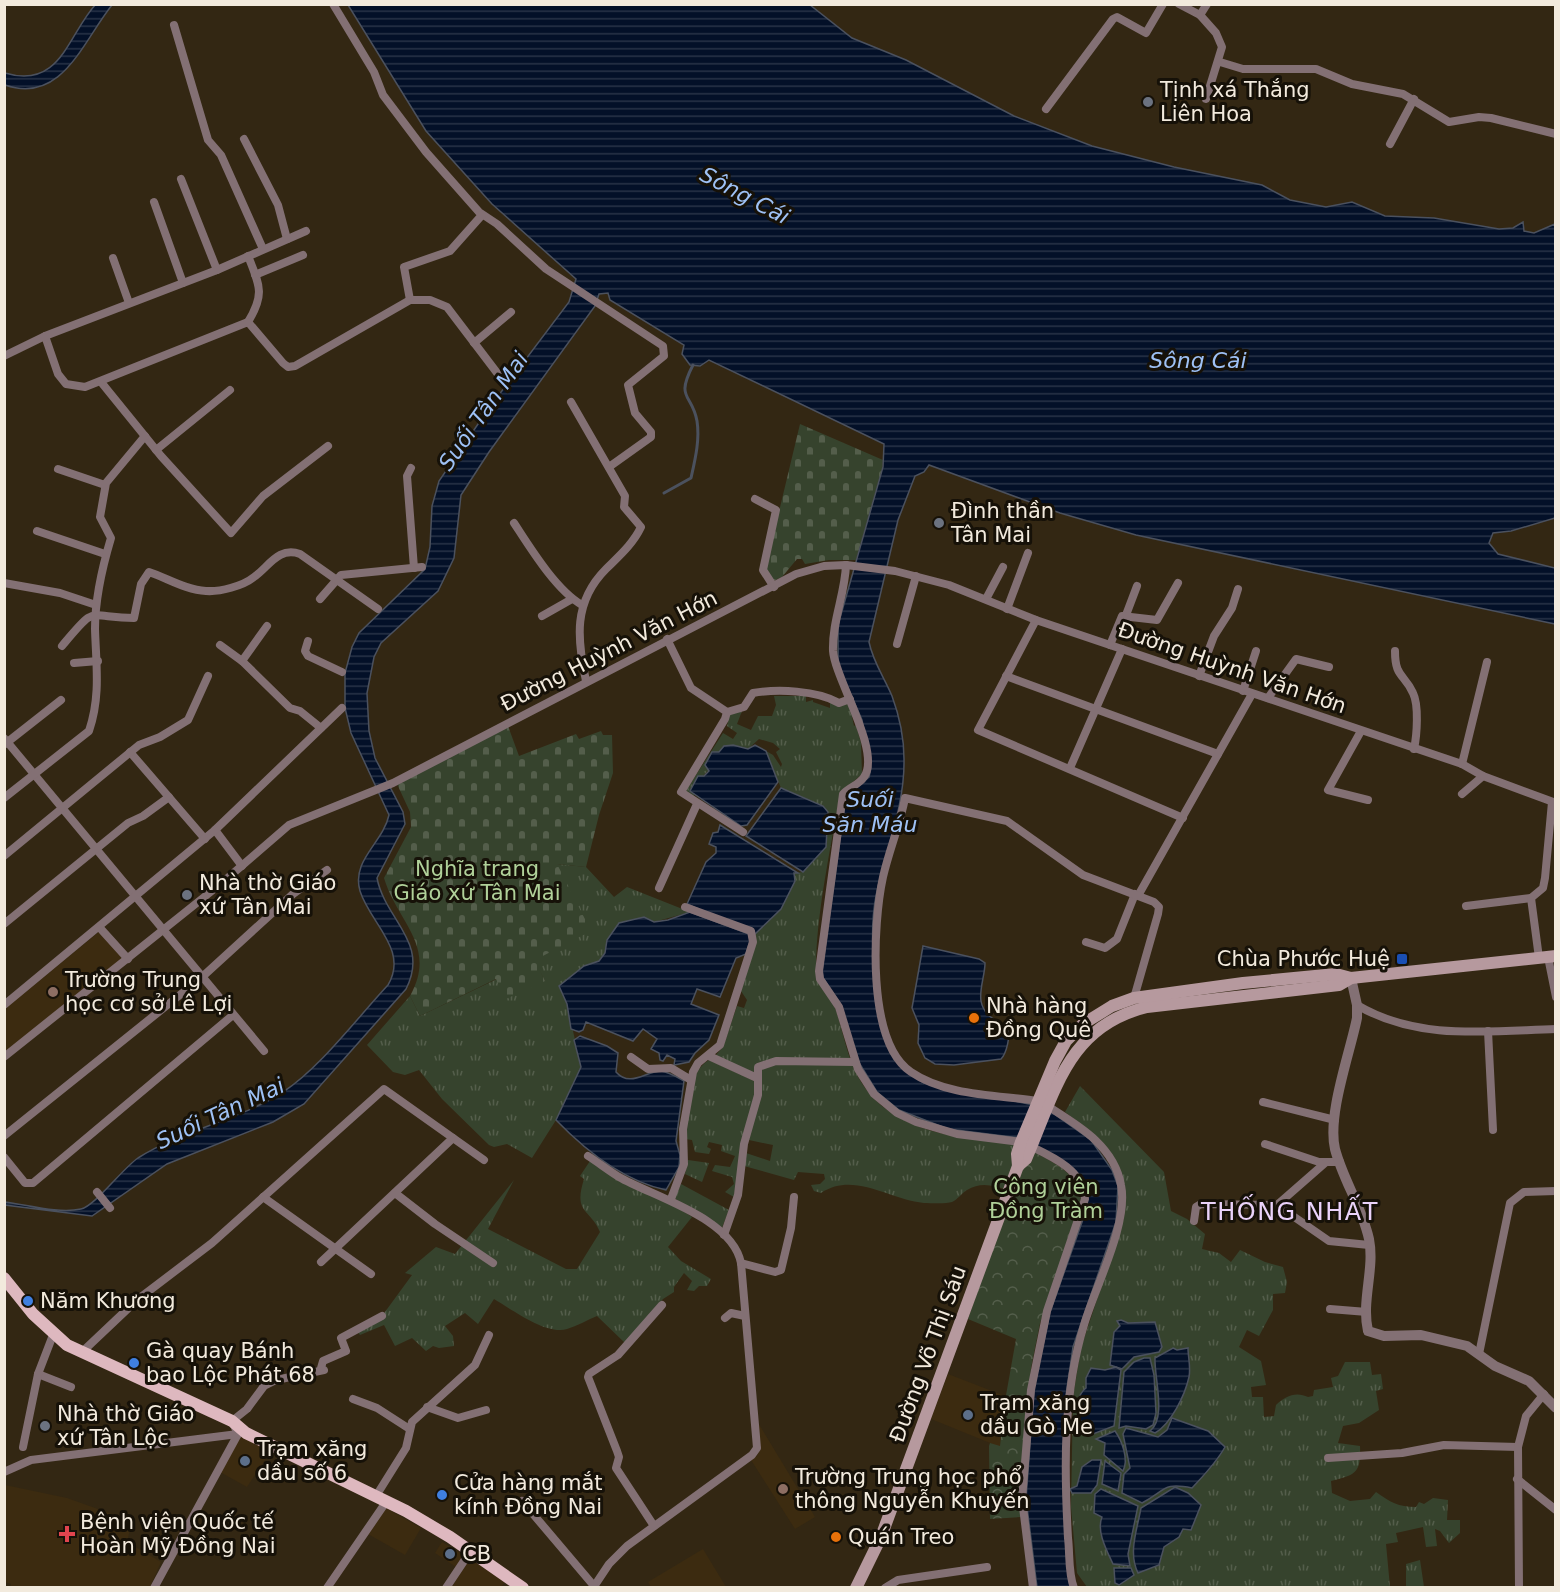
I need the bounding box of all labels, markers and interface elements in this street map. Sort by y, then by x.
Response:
place label: Tịnh xá Thắng Liên Hoa [1159,78,1310,126]
marker: Tịnh xá Thắng Liên Hoa [1141,95,1155,109]
water label: Sông Cái [696,162,794,229]
water label: Suối Tân Mai [433,347,533,475]
water label: Sông Cái [1149,348,1247,373]
place label: Đình thần Tân Mai [950,499,1054,547]
marker: Đình thần Tân Mai [932,516,946,530]
street label: Đường Huỳnh Văn Hớn [497,586,721,716]
street label: Đường Huỳnh Văn Hớn [1115,618,1349,718]
water label: Suối Săn Máu [823,787,917,837]
park label: Nghĩa trang Giáo xứ Tân Mai [394,857,560,905]
place label: Nhà thờ Giáo xứ Tân Mai [199,871,336,919]
marker: Nhà thờ Giáo xứ Tân Mai [180,888,194,902]
place label: Chùa Phước Huệ [1217,947,1390,971]
marker: Chùa Phước Huệ [1395,952,1409,966]
place label: Trường Trung học cơ sở Lê Lợi [64,968,232,1016]
marker: Trường Trung học cơ sở Lê Lợi [46,985,60,999]
place label: Nhà hàng Đồng Quê [986,994,1091,1042]
marker: Nhà hàng Đồng Quê [967,1011,981,1025]
water label: Suối Tân Mai [152,1073,288,1154]
park label: Công viên Đồng Tràm [989,1175,1103,1223]
district label: THỐNG NHẤT [1200,1194,1379,1226]
street label: Đường Võ Thị Sáu [885,1262,971,1446]
place label: Năm Khương [40,1289,176,1313]
marker: Năm Khương [21,1294,35,1308]
place label: Gà quay Bánh bao Lộc Phát 68 [146,1339,315,1387]
marker: Gà quay Bánh bao Lộc Phát 68 [127,1356,141,1370]
place label: Trạm xăng dầu Gò Me [979,1391,1093,1439]
place label: Nhà thờ Giáo xứ Tân Lộc [57,1402,194,1450]
marker: Trạm xăng dầu Gò Me [961,1408,975,1422]
marker: Nhà thờ Giáo xứ Tân Lộc [38,1419,52,1433]
place label: Trạm xăng dầu số 6 [256,1437,367,1485]
marker: Trạm xăng dầu số 6 [238,1454,252,1468]
place label: Trường Trung học phổ thông Nguyễn Khuyến [794,1465,1029,1513]
place label: Cửa hàng mắt kính Đồng Nai [454,1471,603,1519]
marker: Trường Trung học phổ thông Nguyễn Khuyến [776,1482,790,1496]
marker: Cửa hàng mắt kính Đồng Nai [435,1488,449,1502]
place label: Bệnh viện Quốc tế Hoàn Mỹ Đồng Nai [80,1510,276,1558]
marker: Bệnh viện Quốc tế Hoàn Mỹ Đồng Nai [58,1525,76,1543]
place label: Quán Treo [848,1525,954,1549]
marker: Quán Treo [829,1530,843,1544]
place label: CB [462,1542,491,1566]
marker: CB [443,1547,457,1561]

